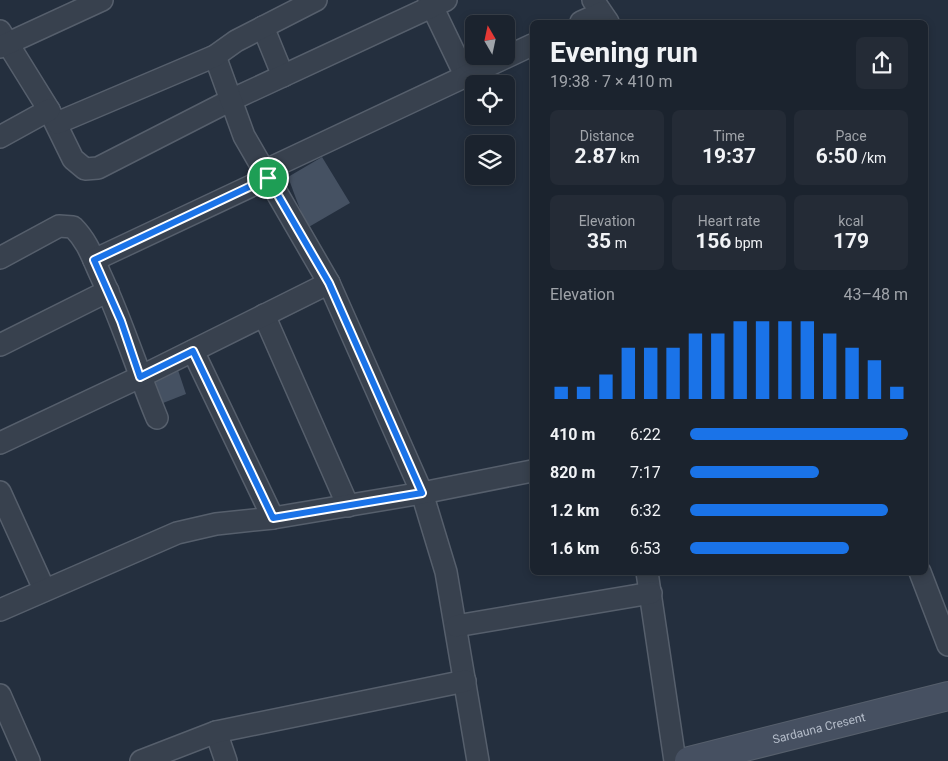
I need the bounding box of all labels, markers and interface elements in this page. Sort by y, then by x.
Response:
north arrow [465,15,515,65]
map controls [465,15,515,185]
text: Evening run [550,36,698,69]
button: share [856,37,908,89]
text: 19:38 · 7 × 410 m [550,72,672,91]
button: locate [465,75,515,125]
text: Distance [580,128,634,144]
text: Time [713,128,745,144]
text: Pace [835,128,867,144]
button: layers [465,135,515,185]
text: 2.87 [574,144,617,168]
text: 19:37 [702,144,756,168]
text: 6:50 [816,144,858,168]
text: km [617,150,640,166]
text: /km [858,150,886,166]
pin [247,157,289,199]
icon: arrive [254,164,282,192]
text: Elevation [579,213,635,229]
text: Heart rate [698,213,760,229]
text: kcal [838,213,864,229]
text: 35 [587,229,611,253]
text: 156 [695,229,731,253]
text: 179 [833,229,869,253]
text: m [611,235,627,251]
text: bpm [731,235,763,251]
text: Elevation [550,285,615,304]
text: 43–48 m [844,285,908,304]
text: 410 m [550,425,595,444]
text: 6:22 [630,425,661,444]
text: 820 m [550,463,595,482]
text: 7:17 [630,463,661,482]
text: 1.2 km [550,501,599,520]
text: 6:32 [630,501,661,520]
text: 1.6 km [550,539,599,558]
text: 6:53 [630,539,661,558]
street label: Sardauna Cresent [771,710,867,747]

